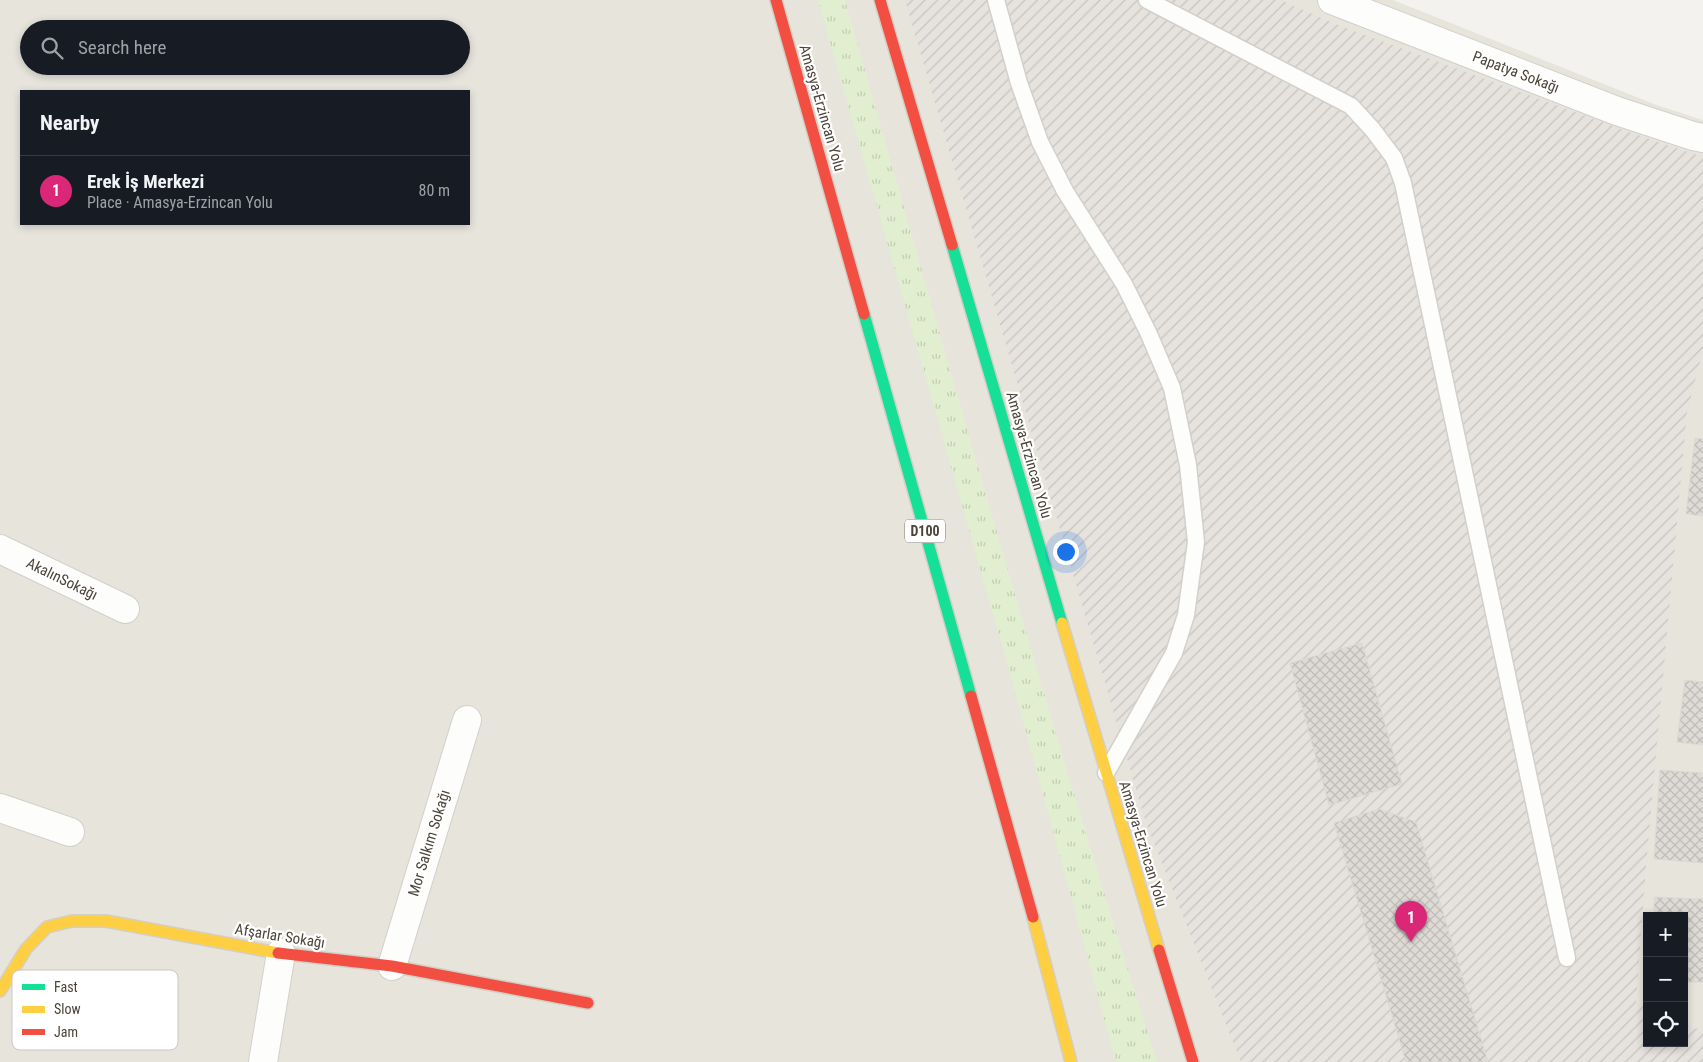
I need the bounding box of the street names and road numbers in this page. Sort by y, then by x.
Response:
street label: Amasya-Erzincan Yolu [795,43,849,173]
street label: Papatya Sokağı [1470,47,1562,97]
street label: Amasya-Erzincan Yolu [1002,390,1056,520]
road number: D100 [905,520,945,542]
street label: AkalınSokağı [23,554,101,604]
street label: Amasya-Erzincan Yolu [1115,779,1171,909]
street label: Mor Salkım Sokağı [404,788,454,898]
street label: Afşarlar Sokağı [234,920,326,952]

